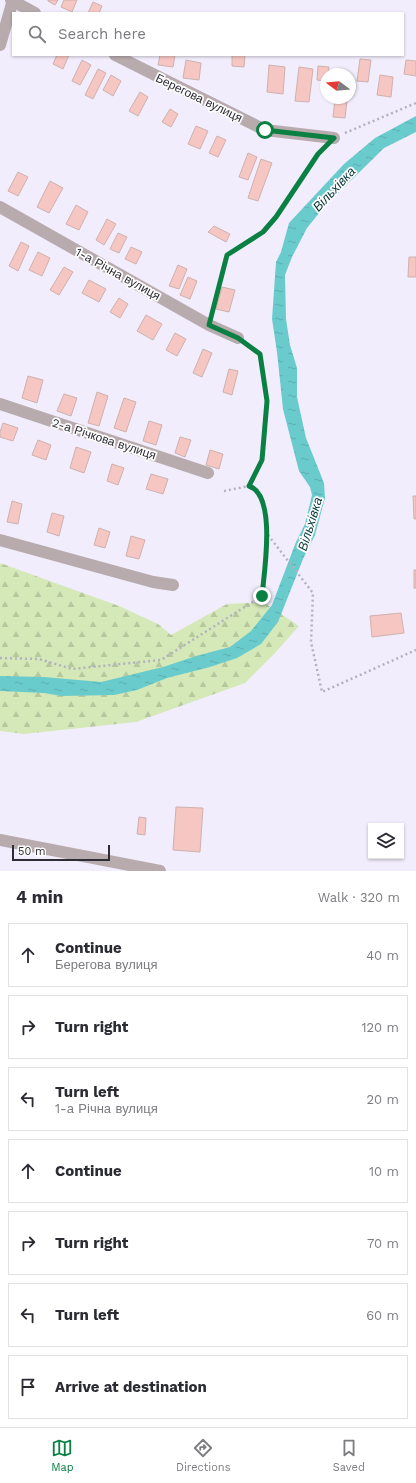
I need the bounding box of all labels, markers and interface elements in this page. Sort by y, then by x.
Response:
search box [12,12,404,56]
icon: search [26,23,48,45]
text: Search here [58,25,146,43]
north arrow [320,68,356,104]
street label: Берегова вулиця [153,71,245,125]
route start [256,121,274,139]
water label: Вільхівка [310,164,358,214]
street label: 1-а Річна вулиця [73,245,163,303]
street label: 2-а Річкова вулиця [50,416,158,462]
water label: Вільхівка [295,495,325,553]
route end [253,587,271,605]
map controls [368,823,404,859]
button: layers [368,823,404,859]
scale bar [12,843,110,862]
text: 50 m [18,845,45,858]
text: 4 min [16,887,63,907]
text: Walk · 320 m [318,890,400,905]
text: Continue [55,939,122,957]
icon: ahead [17,944,39,966]
text: 40 m [366,948,399,963]
text: Берегова вулиця [55,957,158,972]
icon: right [17,1016,39,1038]
text: Turn right [55,1018,128,1036]
text: 120 m [361,1020,399,1035]
text: Turn left [55,1083,119,1101]
icon: left [17,1088,39,1110]
text: 20 m [367,1092,399,1107]
text: 1-а Річна вулиця [55,1101,158,1116]
icon: ahead [17,1160,39,1182]
text: Continue [55,1162,122,1180]
text: 10 m [369,1164,399,1179]
icon: right [17,1232,39,1254]
text: Turn right [55,1234,128,1252]
text: 70 m [367,1236,399,1251]
icon: left [17,1304,39,1326]
text: Turn left [55,1306,119,1324]
text: 60 m [366,1308,399,1323]
icon: arrive [17,1376,39,1398]
text: Arrive at destination [55,1378,207,1396]
tab: Map [51,1437,74,1474]
tab: Directions [176,1437,230,1474]
tab: Saved [333,1437,365,1474]

